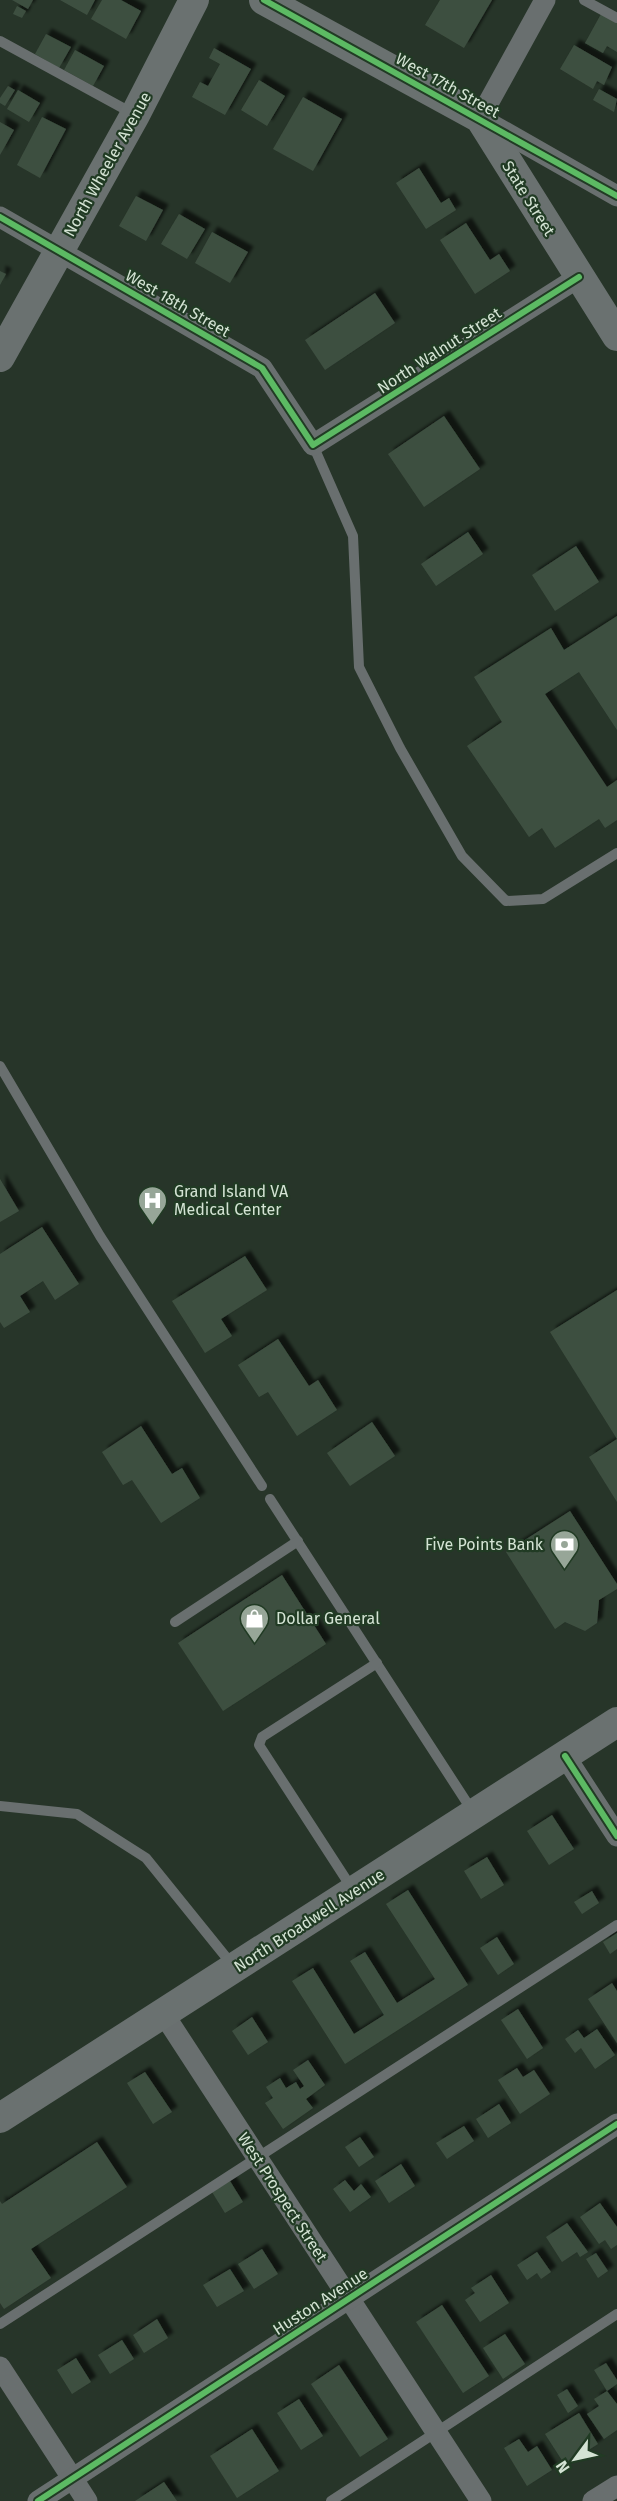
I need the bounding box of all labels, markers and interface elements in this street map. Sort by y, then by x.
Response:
street label: West 17th Street [392,49,503,122]
street label: North Wheeler Avenue [60,88,155,240]
street label: State Street [498,157,559,240]
street label: West 18th Street [122,266,234,341]
street label: North Walnut Street [374,303,505,398]
place label: Grand Island VA Medical Center [174,1182,289,1219]
hospital icon: Grand Island VA Medical Center [137,1184,169,1226]
bank icon: Five Points Bank [548,1528,580,1570]
place label: Five Points Bank [425,1535,544,1554]
shop icon: Dollar General [239,1602,271,1644]
place label: Dollar General [276,1609,380,1628]
street label: North Broadwell Avenue [230,1865,388,1976]
street label: West Prospect Street [234,2129,332,2266]
street label: Huston Avenue [269,2264,371,2339]
north arrow [545,2429,605,2489]
text: N [552,2457,574,2477]

